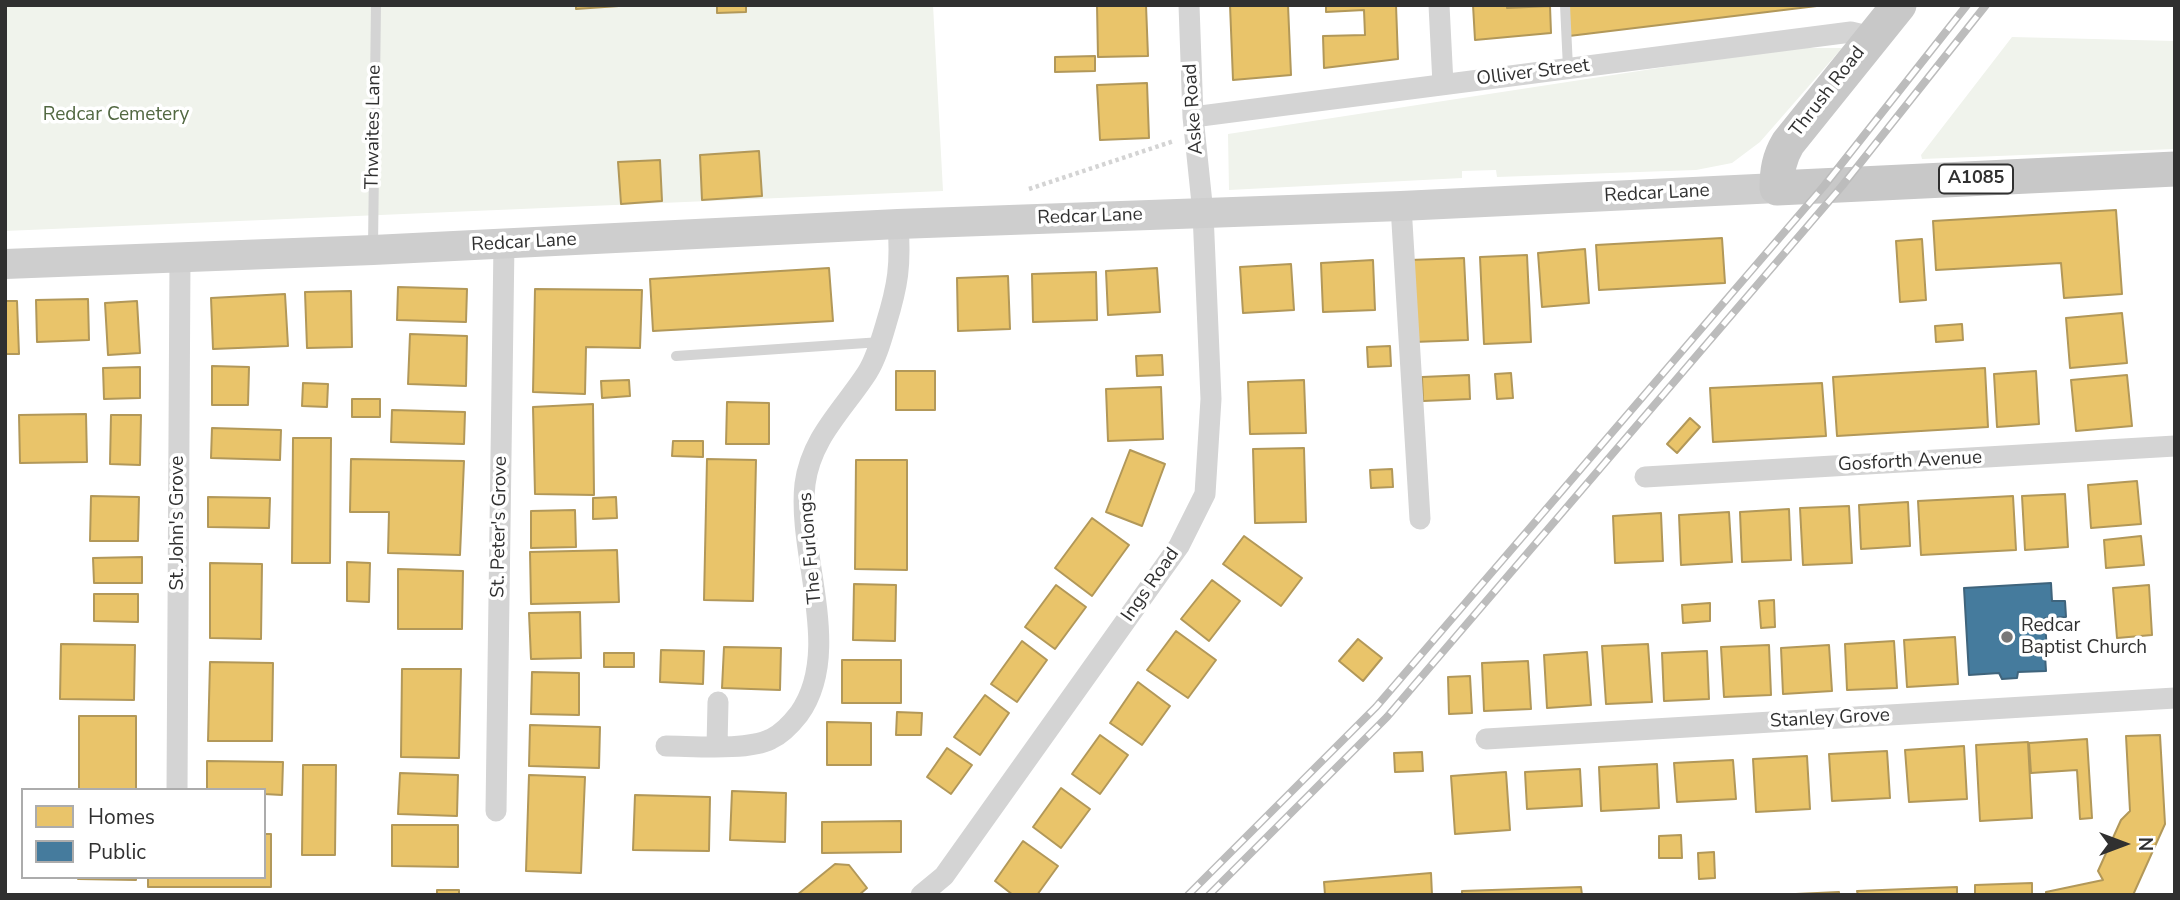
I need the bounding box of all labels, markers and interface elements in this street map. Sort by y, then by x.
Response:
street label: Thrush Road [1786,42,1870,142]
street label: Olliver Street [1475,55,1591,91]
street label: Aske Road [1179,63,1209,155]
street label: Thwaites Lane [362,65,386,189]
park label: Redcar Cemetery [43,104,189,126]
road number: A1085 [1939,164,2013,194]
street label: Redcar Lane [1604,180,1710,208]
street label: Redcar Lane [1037,204,1143,230]
street label: Redcar Lane [471,229,577,257]
street label: Gosforth Avenue [1837,447,1983,477]
street label: St. John's Grove [167,456,189,590]
street label: St. Peter's Grove [487,456,513,598]
street label: The Furlongs [795,491,827,605]
street label: Ings Road [1117,544,1185,626]
place label: Redcar Baptist Church [2021,615,2147,659]
marker: Redcar Baptist Church [1999,629,2015,645]
street label: Stanley Grove [1769,704,1891,734]
legend [21,788,266,879]
text: Homes [88,803,155,831]
north arrow [2089,809,2159,879]
text: N [2132,837,2158,851]
text: Public [88,838,146,866]

